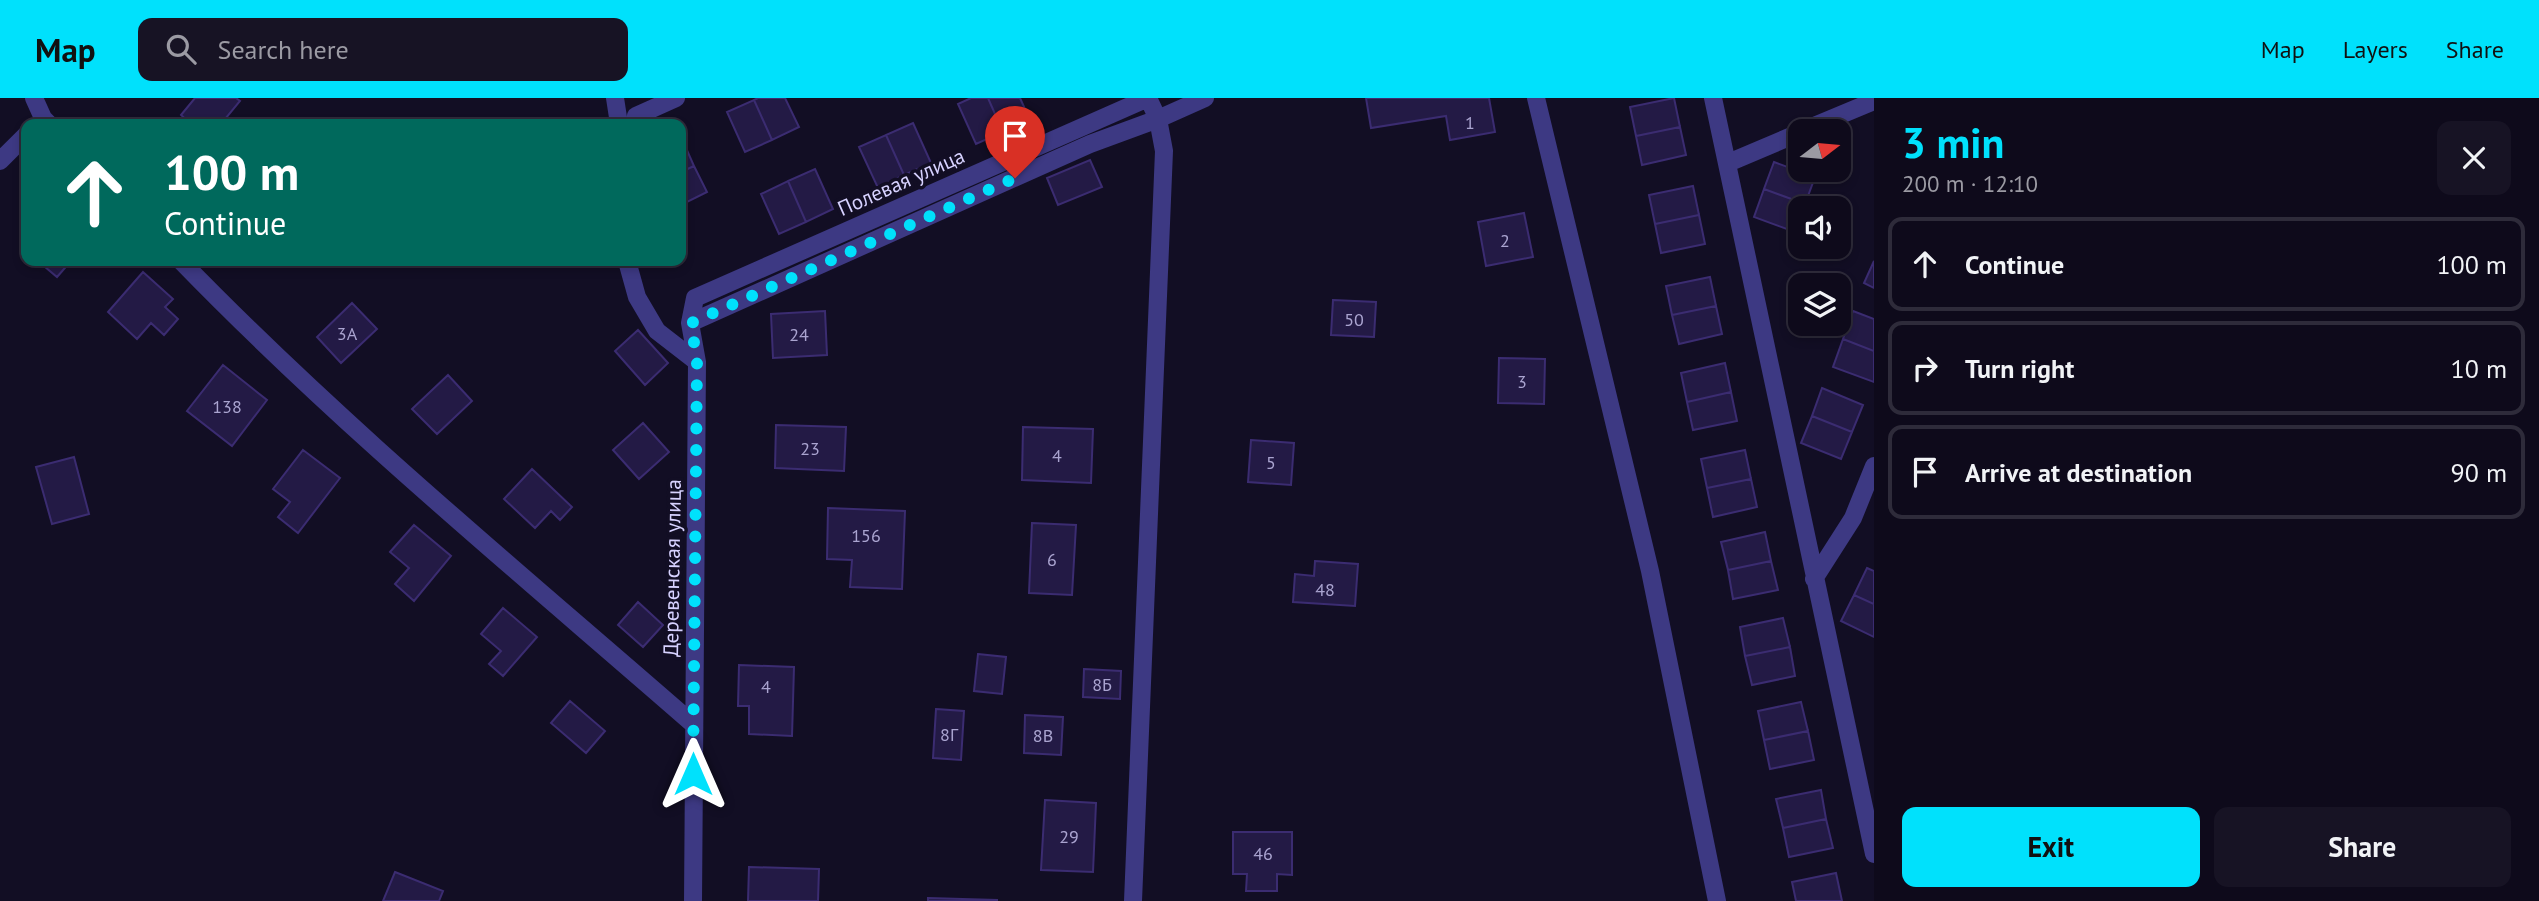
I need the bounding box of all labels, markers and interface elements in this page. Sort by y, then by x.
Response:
search box [138,18,628,81]
text: Map [35,28,96,71]
icon: search [162,30,200,68]
text: Search here [218,33,349,66]
text: Map [2261,34,2305,65]
text: Layers [2343,34,2408,65]
text: Share [2446,34,2504,65]
pin [985,106,1045,178]
house number: 1 [1465,111,1475,134]
text: 3 min [1902,115,2004,170]
icon: arrive [996,117,1034,155]
north arrow [1788,119,1852,182]
map controls [1788,119,1851,336]
button: close [2437,121,2511,195]
text: 100 m [164,140,299,204]
street label: Полевая улица [833,142,969,222]
icon: ahead [49,147,140,238]
text: 200 m · 12:10 [1902,169,2038,198]
button: sound [1788,196,1851,259]
text: Continue [164,202,286,244]
house number: 2 [1500,229,1510,252]
icon: ahead [1906,245,1944,283]
text: Continue [1965,248,2064,281]
text: 100 m [2436,248,2507,281]
button: layers [1788,273,1851,336]
house number: 50 [1344,308,1364,331]
house number: 3А [337,322,358,345]
house number: 24 [789,323,809,346]
icon: right [1906,349,1944,387]
text: Turn right [1965,352,2074,385]
text: 10 m [2451,352,2507,385]
house number: 3 [1517,370,1527,393]
house number: 138 [212,395,242,418]
house number: 23 [800,437,820,460]
house number: 4 [1052,444,1062,467]
house number: 5 [1266,451,1276,474]
icon: arrive [1906,453,1944,491]
text: Arrive at destination [1965,456,2192,489]
text: 90 m [2451,456,2507,489]
street label: Деревенская улица [657,479,687,657]
house number: 156 [851,524,881,547]
house number: 6 [1047,548,1057,571]
house number: 48 [1315,578,1335,601]
house number: 8Б [1092,673,1112,696]
house number: 4 [761,675,771,698]
house number: 8Г [940,723,959,746]
house number: 8В [1033,724,1053,747]
position arrow [656,737,730,811]
button: Exit [1902,807,2200,887]
button: Share [2214,807,2511,887]
house number: 29 [1059,825,1079,848]
house number: 46 [1253,842,1273,865]

